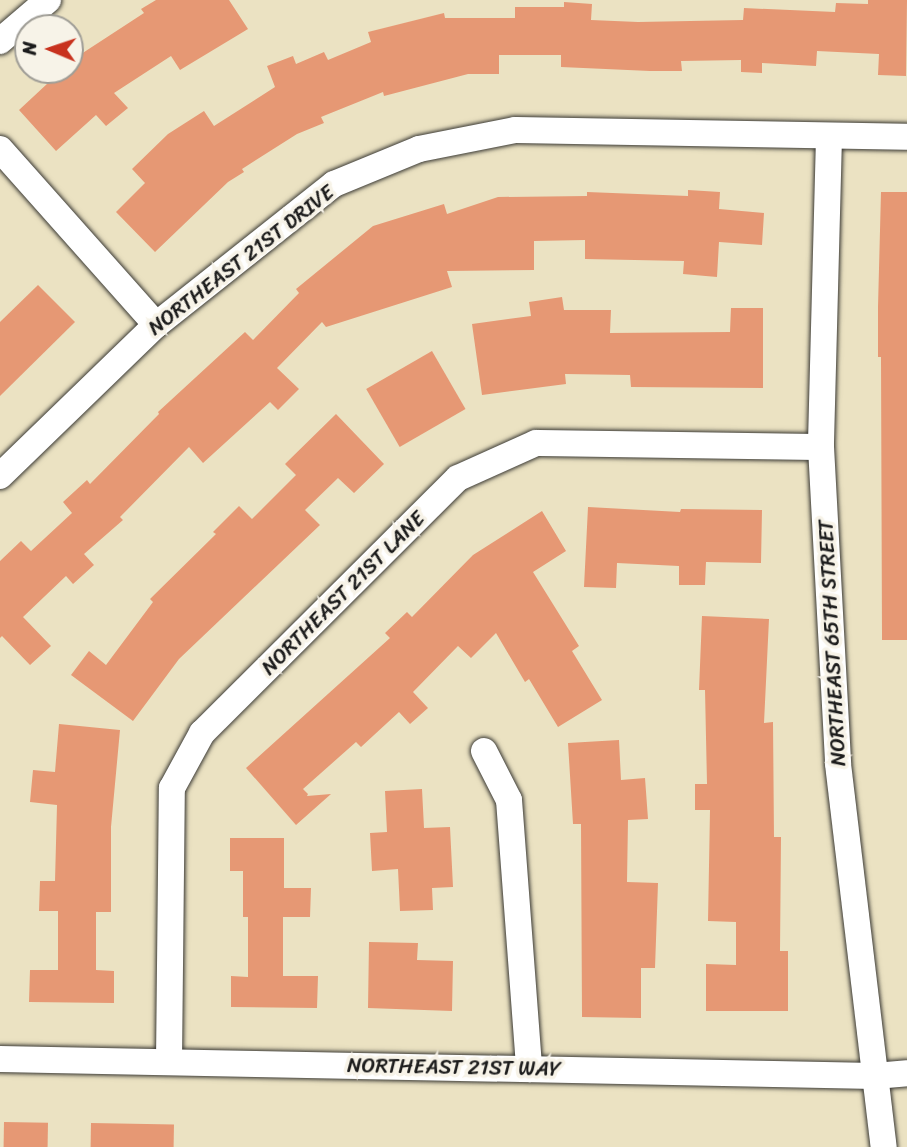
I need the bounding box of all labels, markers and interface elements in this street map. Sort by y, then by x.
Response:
north arrow [14,14,84,84]
text: N [13,41,46,55]
street label: NORTHEAST 21ST DRIVE [143,180,339,340]
street label: NORTHEAST 21ST LANE [256,506,430,680]
street label: NORTHEAST 65TH STREET [813,518,851,768]
street label: NORTHEAST 21ST WAY [348,1053,560,1081]

